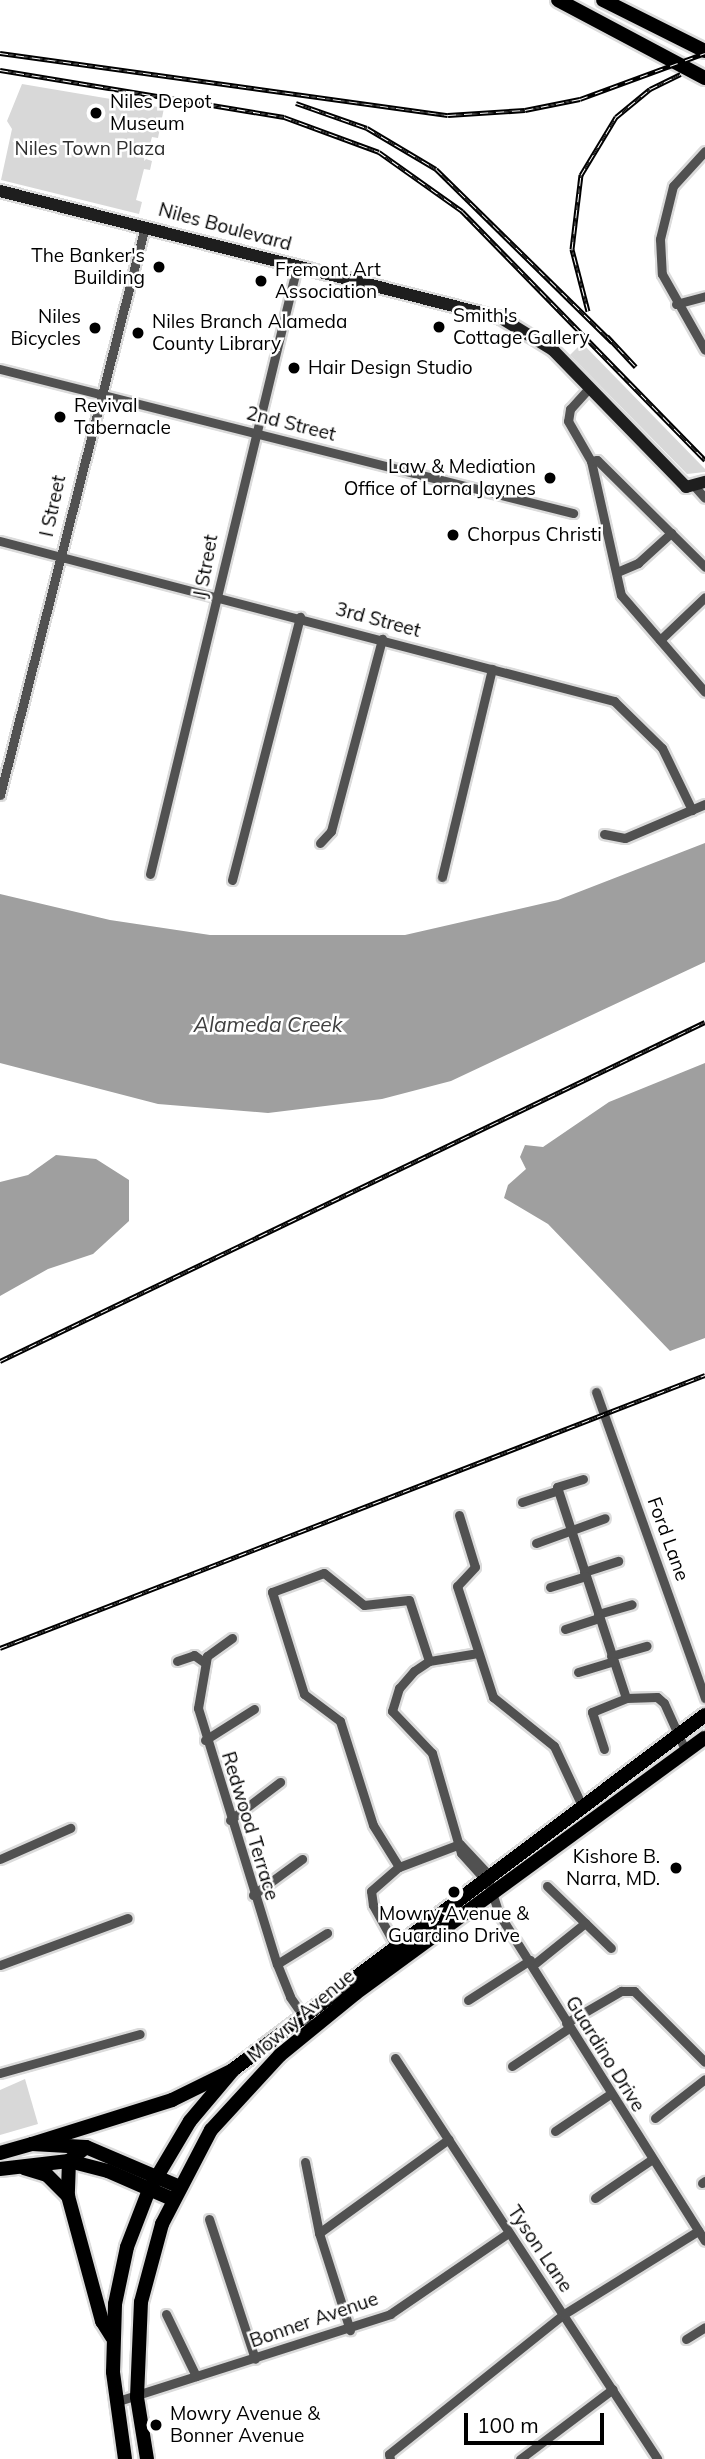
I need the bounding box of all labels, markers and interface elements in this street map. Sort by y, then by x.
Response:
place label: Niles Depot Museum [110,91,211,135]
marker: Niles Depot Museum [88,105,104,121]
park label: Niles Town Plaza [15,138,165,160]
street label: Niles Boulevard [156,198,294,256]
place label: The Banker's Building [31,245,145,289]
marker: The Banker's Building [151,259,167,275]
place label: Fremont Art Association [275,259,381,303]
marker: Fremont Art Association [253,273,269,289]
place label: Smith's Cottage Gallery [453,305,590,349]
place label: Niles Bicycles [10,306,81,350]
place label: Niles Branch Alameda County Library [152,311,347,355]
marker: Smith's Cottage Gallery [431,319,447,335]
marker: Niles Bicycles [87,320,103,336]
marker: Niles Branch Alameda County Library [130,325,146,341]
place label: Hair Design Studio [308,357,473,379]
marker: Hair Design Studio [286,360,302,376]
place label: Revival Tabernacle [74,395,171,439]
street label: 2nd Street [244,402,338,446]
marker: Revival Tabernacle [52,409,68,425]
place label: Law & Mediation Office of Lorna Jaynes [344,456,536,500]
marker: Law & Mediation Office of Lorna Jaynes [542,470,558,486]
street label: I Street [35,473,71,539]
place label: Chorpus Christi [467,524,602,546]
marker: Chorpus Christi [445,527,461,543]
street label: J Street [189,533,223,599]
street label: 3rd Street [333,598,423,642]
water label: Alameda Creek [193,1011,343,1037]
street label: Ford Lane [642,1494,694,1584]
street label: Redwood Terrace [217,1749,283,1903]
place label: Kishore B. Narra, MD. [566,1846,660,1890]
marker: Kishore B. Narra, MD. [666,1858,686,1878]
marker: Mowry Avenue & Guardino Drive [446,1884,462,1900]
place label: Mowry Avenue & Guardino Drive [379,1903,529,1947]
street label: Mowry Avenue [243,1965,359,2067]
street label: Guardino Drive [560,1992,650,2116]
street label: Tyson Lane [503,2201,577,2297]
street label: Bonner Avenue [247,2287,381,2353]
scale bar [467,2400,607,2444]
place label: Mowry Avenue & Bonner Avenue [170,2403,320,2447]
text: 100 m [477,2412,539,2438]
marker: Mowry Avenue & Bonner Avenue [148,2417,164,2433]

